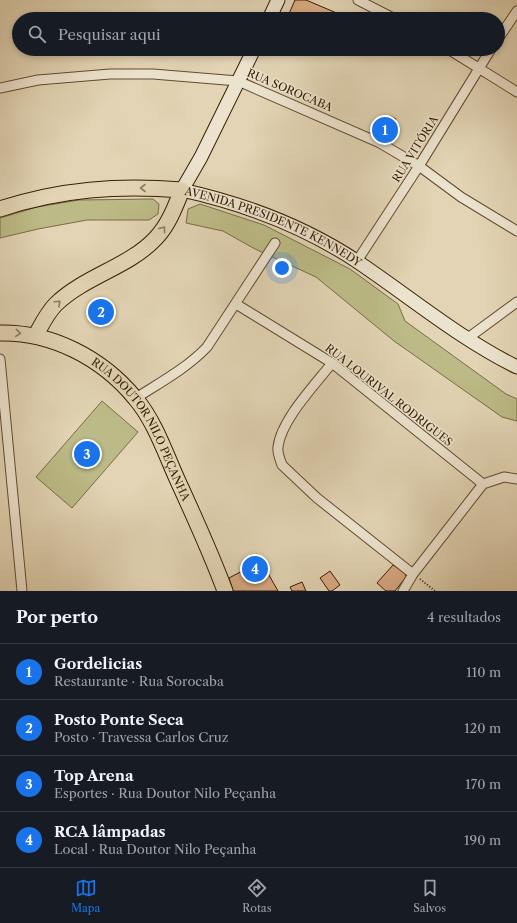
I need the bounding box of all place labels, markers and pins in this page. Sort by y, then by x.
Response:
pin: 1 [372,115,398,145]
pin: 2 [88,297,114,327]
pin: 3 [74,439,100,469]
pin: 4 [242,554,268,584]

